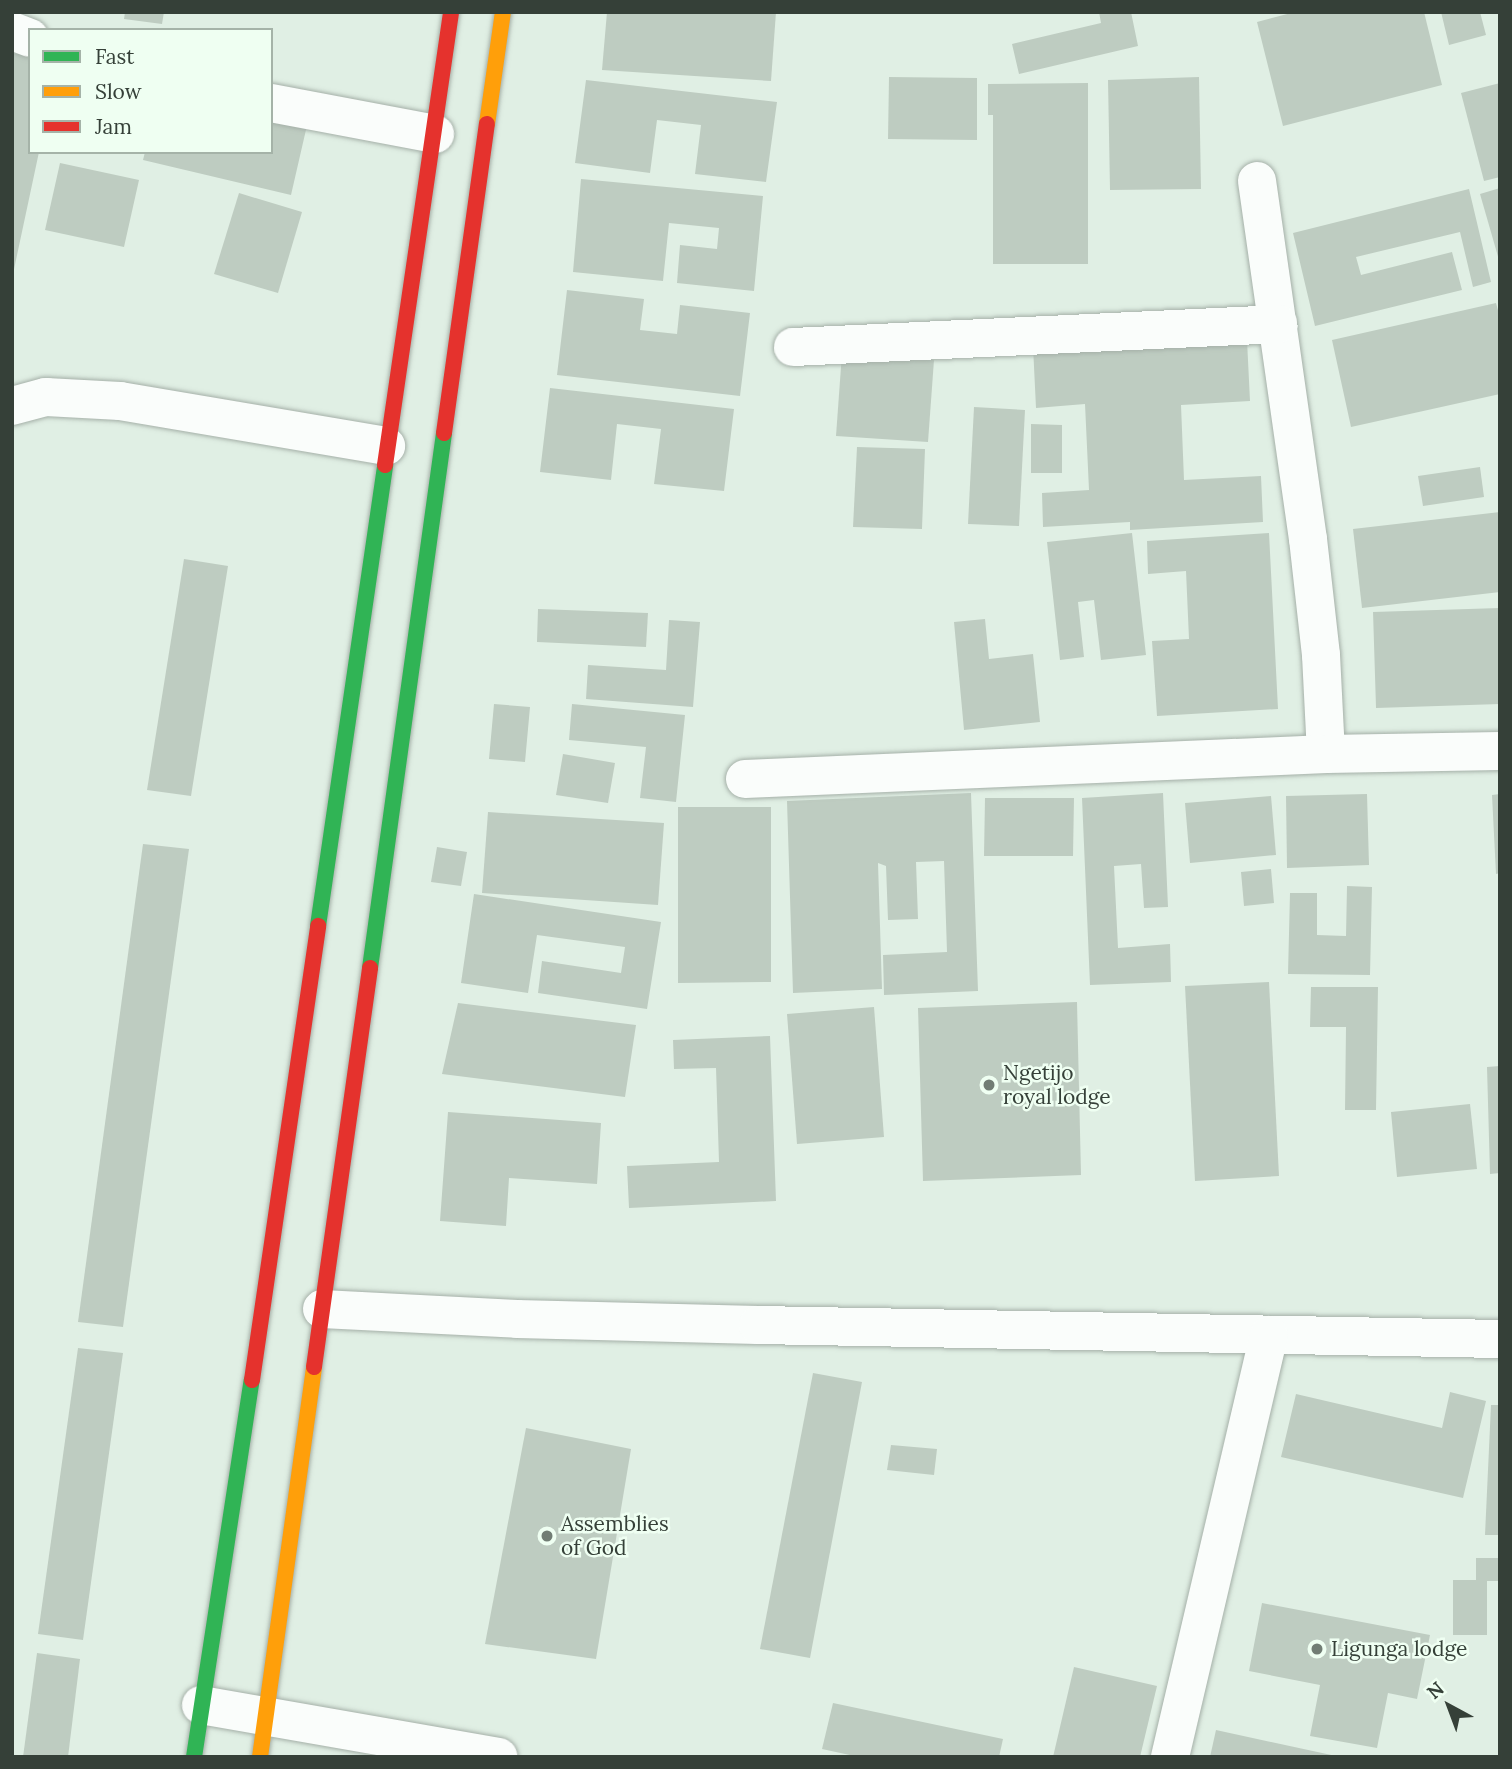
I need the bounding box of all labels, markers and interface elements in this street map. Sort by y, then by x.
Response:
legend [28,28,273,154]
text: Fast [95,43,134,70]
text: Slow [95,78,142,105]
text: Jam [95,113,132,140]
place label: Ngetijo royal lodge [1003,1060,1111,1110]
marker: Ngetijo royal lodge [981,1077,997,1093]
place label: Assemblies of God [561,1511,669,1561]
marker: Assemblies of God [539,1528,555,1544]
place label: Ligunga lodge [1331,1636,1467,1662]
marker: Ligunga lodge [1309,1641,1325,1657]
north arrow [1414,1671,1484,1741]
text: N [1422,1676,1449,1704]

